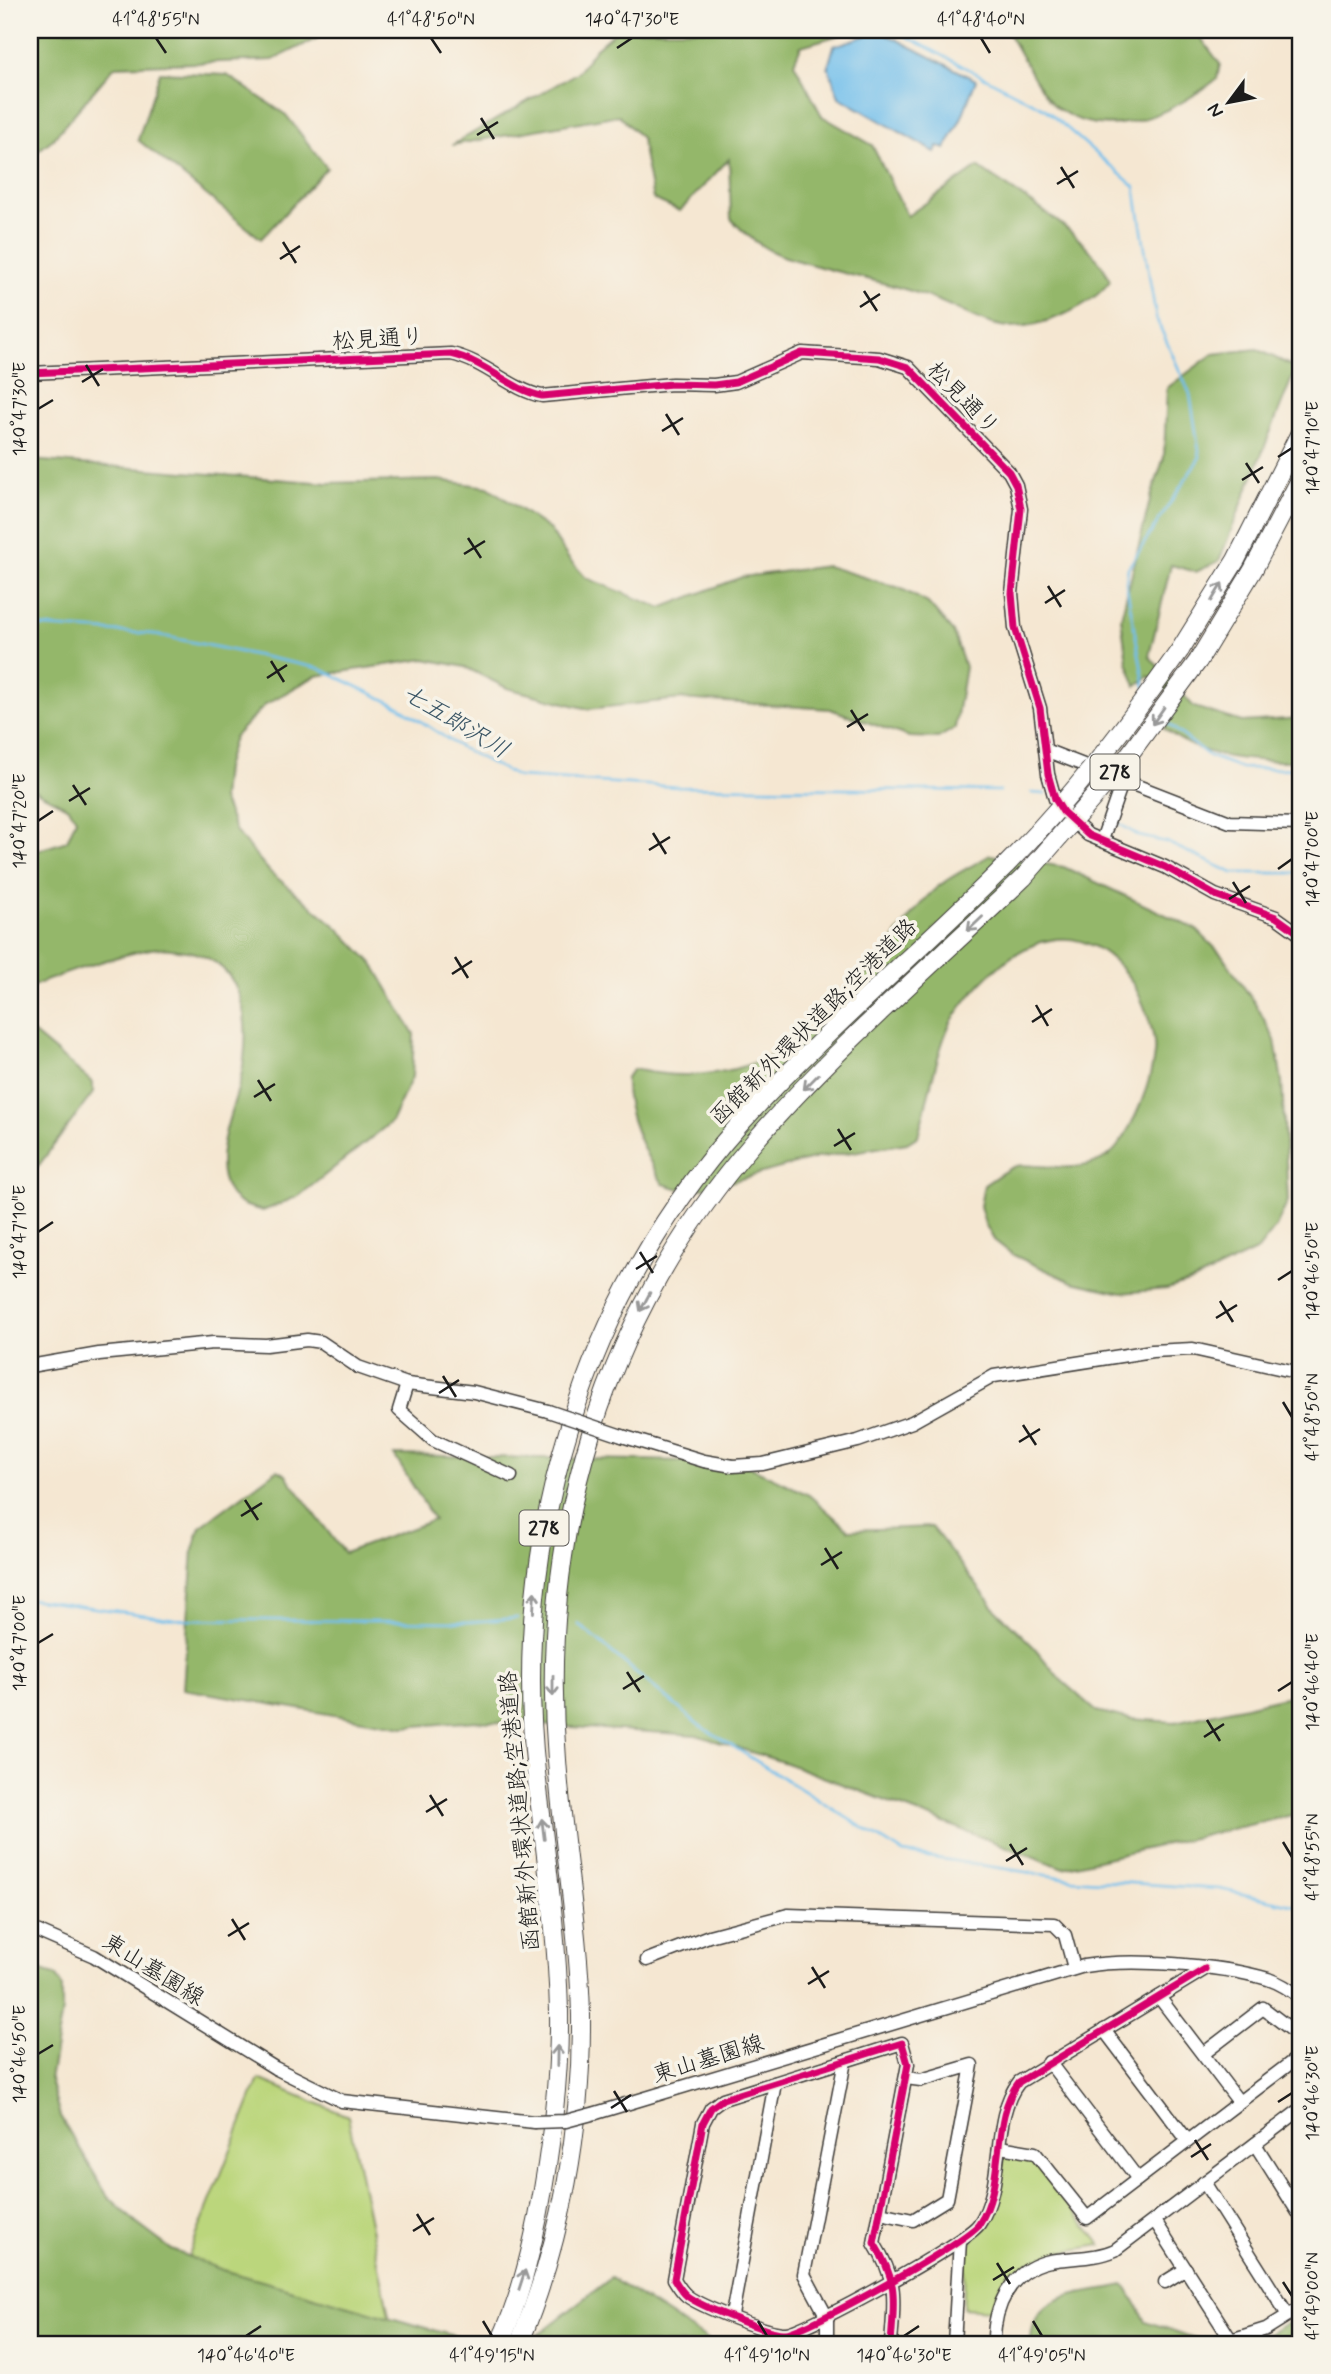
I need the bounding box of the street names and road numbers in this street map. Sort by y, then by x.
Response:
street label: 松見通り [331,323,425,357]
street label: 松見通り [920,356,1005,443]
road number: 278 [1090,754,1140,790]
street label: 函館新外環状道路;空港道路 [704,912,924,1132]
road number: 278 [520,1510,568,1546]
street label: 函館新外環状道路;空港道路 [494,1669,548,1952]
street label: 東山墓園線 [96,1928,210,2014]
street label: 東山墓園線 [649,2029,768,2091]

